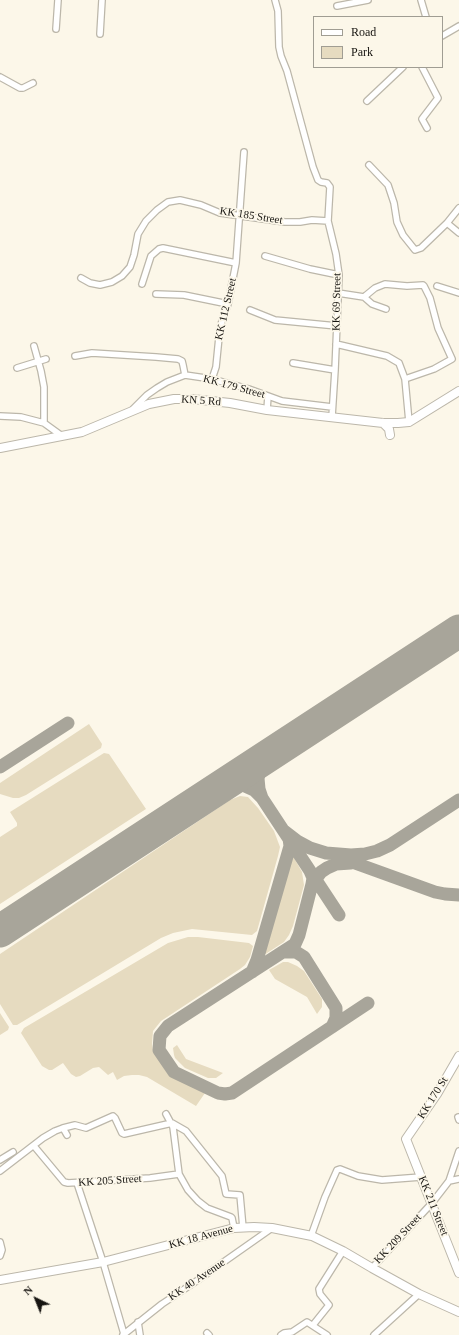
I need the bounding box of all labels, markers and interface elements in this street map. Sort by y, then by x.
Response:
legend [313,16,443,68]
text: Road [351,25,376,39]
text: Park [351,45,373,59]
street label: KK 185 Street [219,205,283,227]
street label: KK 69 Street [330,273,344,331]
street label: KK 112 Street [212,277,240,341]
street label: KK 179 Street [202,372,266,402]
street label: KN 5 Rd [181,393,221,409]
street label: KK 170 St [415,1075,451,1121]
street label: KK 205 Street [78,1172,142,1190]
street label: KK 211 Street [415,1174,451,1238]
street label: KK 209 Street [372,1211,424,1267]
street label: KK 18 Avenue [168,1222,234,1252]
street label: KK 40 Avenue [166,1256,228,1304]
north arrow [16,1279,56,1319]
text: N [21,1283,35,1297]

